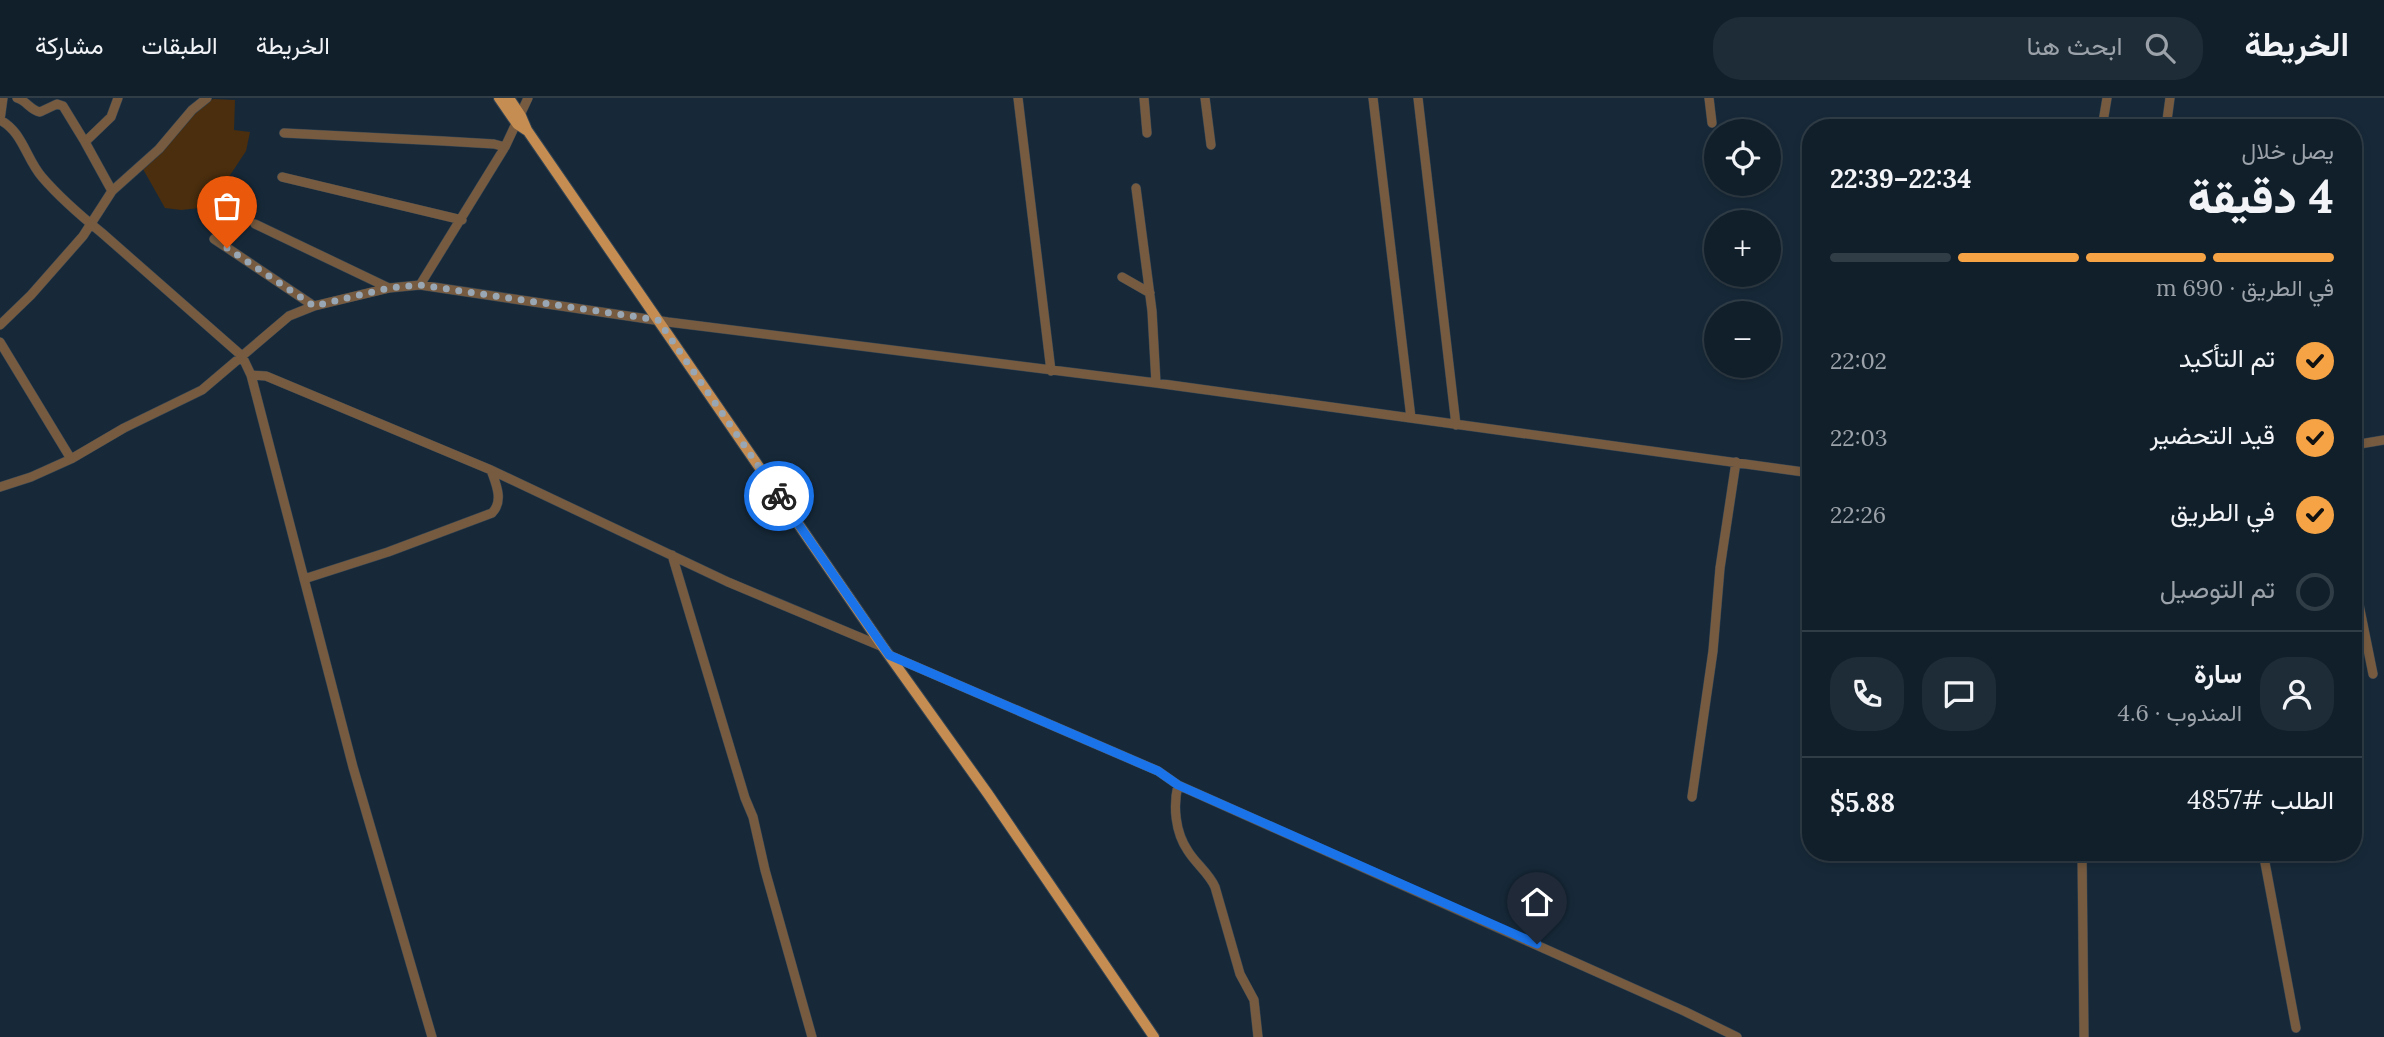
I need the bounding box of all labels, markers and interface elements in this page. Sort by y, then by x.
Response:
search box [1713,17,2203,80]
text: الخريطة [2245,23,2349,65]
text: ابحث هنا [2026,29,2123,62]
icon: search [2141,29,2179,67]
text: مشاركة [35,30,103,61]
text: الطبقات [141,30,218,61]
text: الخريطة [256,30,330,61]
map controls [1704,119,1781,378]
button: locate [1704,119,1781,196]
text: يصل خلال [2242,136,2334,165]
text: 22:34–22:39 [1830,162,1971,195]
text: 4 دقيقة [2188,167,2334,226]
pin [197,176,257,248]
icon: bag [208,187,246,225]
button: + [1704,210,1781,287]
text: في الطريق · 690 m [2156,273,2334,302]
button: − [1704,301,1781,378]
text: تم التأكيد [2179,341,2275,374]
icon: check [2296,342,2334,380]
text: 22:02 [1830,346,1887,375]
text: قيد التحضير [2150,418,2275,451]
icon: check [2296,419,2334,457]
text: 22:03 [1830,423,1888,452]
courier [744,461,814,531]
icon: bike [760,477,798,515]
text: في الطريق [2170,495,2275,528]
icon: check [2296,496,2334,534]
text: 22:26 [1830,500,1886,529]
text: تم التوصيل [2160,572,2275,605]
button: phone [1830,657,1904,731]
button: chat [1922,657,1996,731]
text: سارة [2194,657,2242,690]
button: person [2260,657,2334,731]
text: المندوب · 4.6 [2117,698,2242,727]
text: الطلب #4857 [2187,783,2334,816]
text: $5.88 [1830,786,1895,819]
pin [1507,872,1567,944]
icon: home [1518,883,1556,921]

